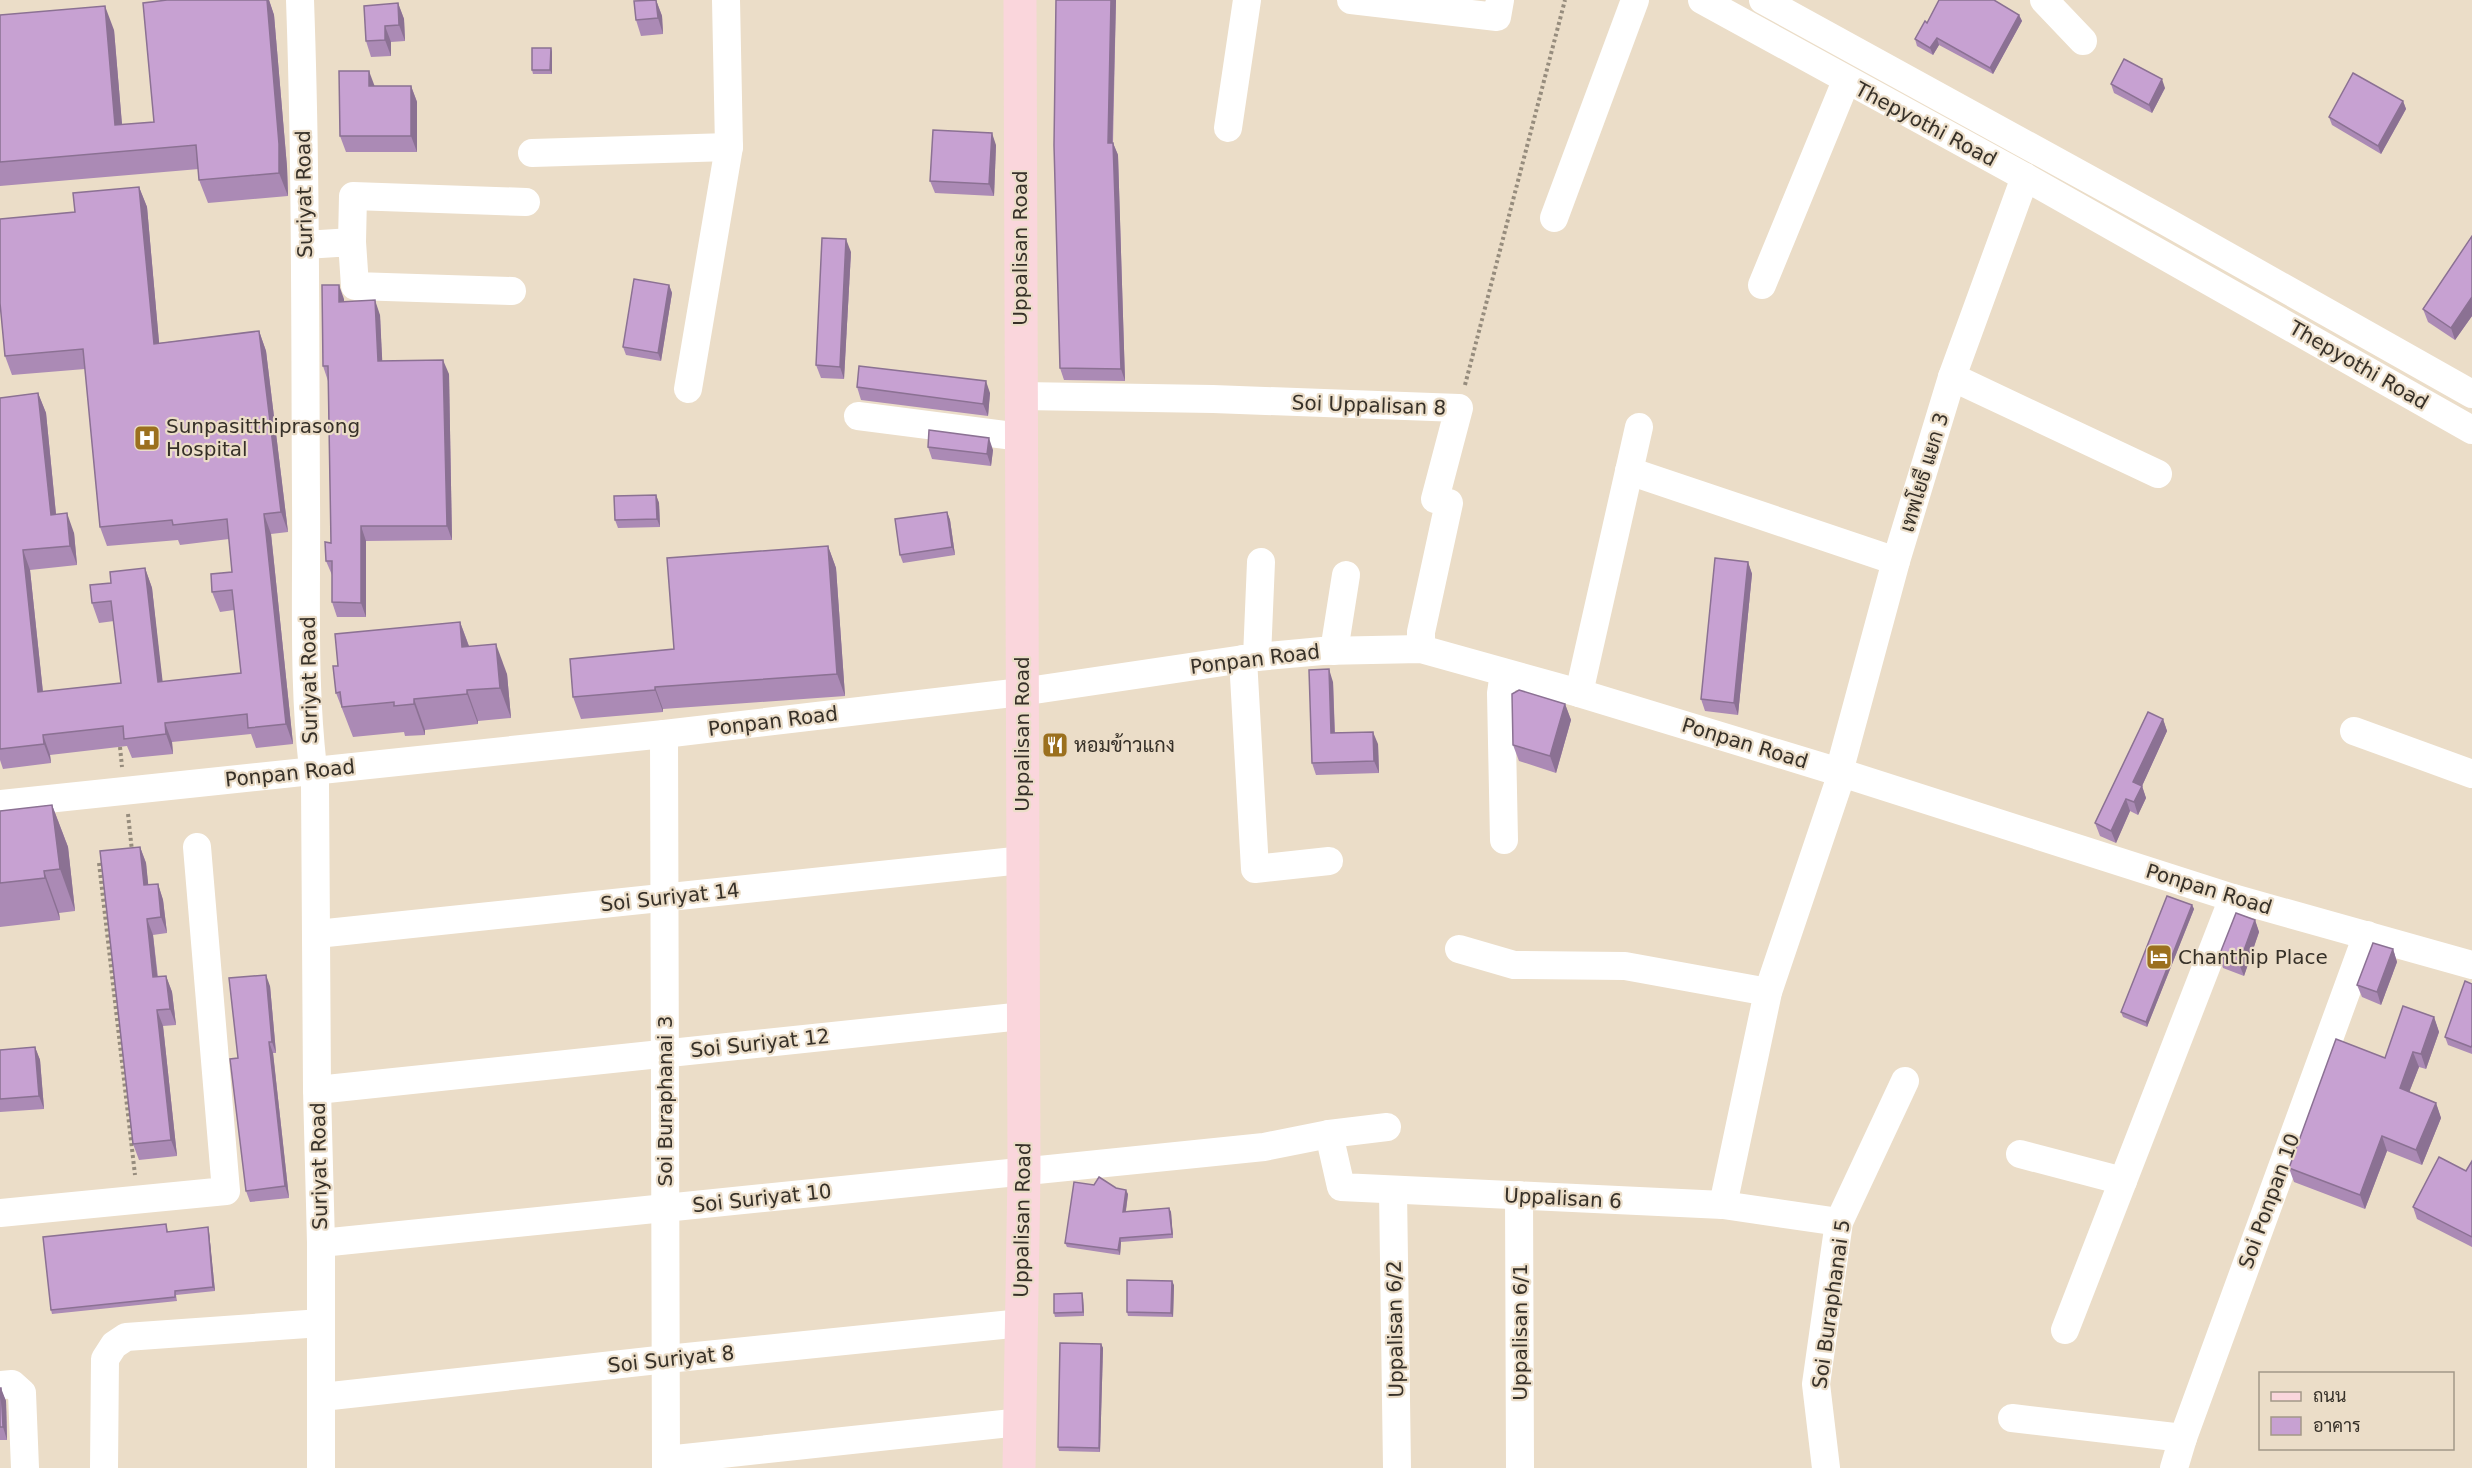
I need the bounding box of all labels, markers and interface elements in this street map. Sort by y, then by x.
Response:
street label: Thepyothi Road [1850,76,2001,171]
street label: Suriyat Road [291,130,317,258]
street label: Uppalisan Road [1008,170,1032,326]
street label: Thepyothi Road [2284,315,2433,415]
street label: Soi Uppalisan 8 [1291,390,1447,420]
street label: เทพโยธี แยก 3 [1894,409,1954,535]
place label: Sunpasitthiprasong Hospital [166,414,360,461]
hospital icon: Sunpasitthiprasong Hospital [132,423,162,453]
street label: Suriyat Road [296,616,322,744]
street label: Ponpan Road [1189,639,1321,679]
street label: Uppalisan Road [1010,656,1034,812]
street label: Ponpan Road [707,701,839,741]
street label: Ponpan Road [1679,712,1811,774]
restaurant icon: หอมข้าวแกง [1040,730,1070,760]
place label: หอมข้าวแกง [1074,733,1175,757]
street label: Ponpan Road [224,754,356,792]
street label: Ponpan Road [2143,858,2275,920]
street label: Soi Suriyat 14 [599,878,741,916]
hotel icon: Chanthip Place [2144,942,2174,972]
place label: Chanthip Place [2178,945,2328,969]
street label: Soi Buraphanai 3 [653,1016,677,1186]
street label: Soi Suriyat 12 [689,1024,831,1062]
street label: Suriyat Road [306,1102,332,1230]
street label: Soi Ponpan 10 [2233,1130,2305,1272]
street label: Uppalisan Road [1009,1142,1035,1298]
street label: Soi Suriyat 10 [691,1179,833,1217]
street label: Uppalisan 6 [1504,1183,1622,1213]
street label: Soi Buraphanai 5 [1807,1218,1855,1390]
street label: Uppalisan 6/2 [1382,1260,1408,1398]
street label: Uppalisan 6/1 [1508,1263,1532,1401]
street label: Soi Suriyat 8 [607,1340,735,1378]
legend [2259,1372,2454,1450]
text: ถนน [2313,1385,2346,1406]
text: อาคาร [2313,1415,2361,1436]

